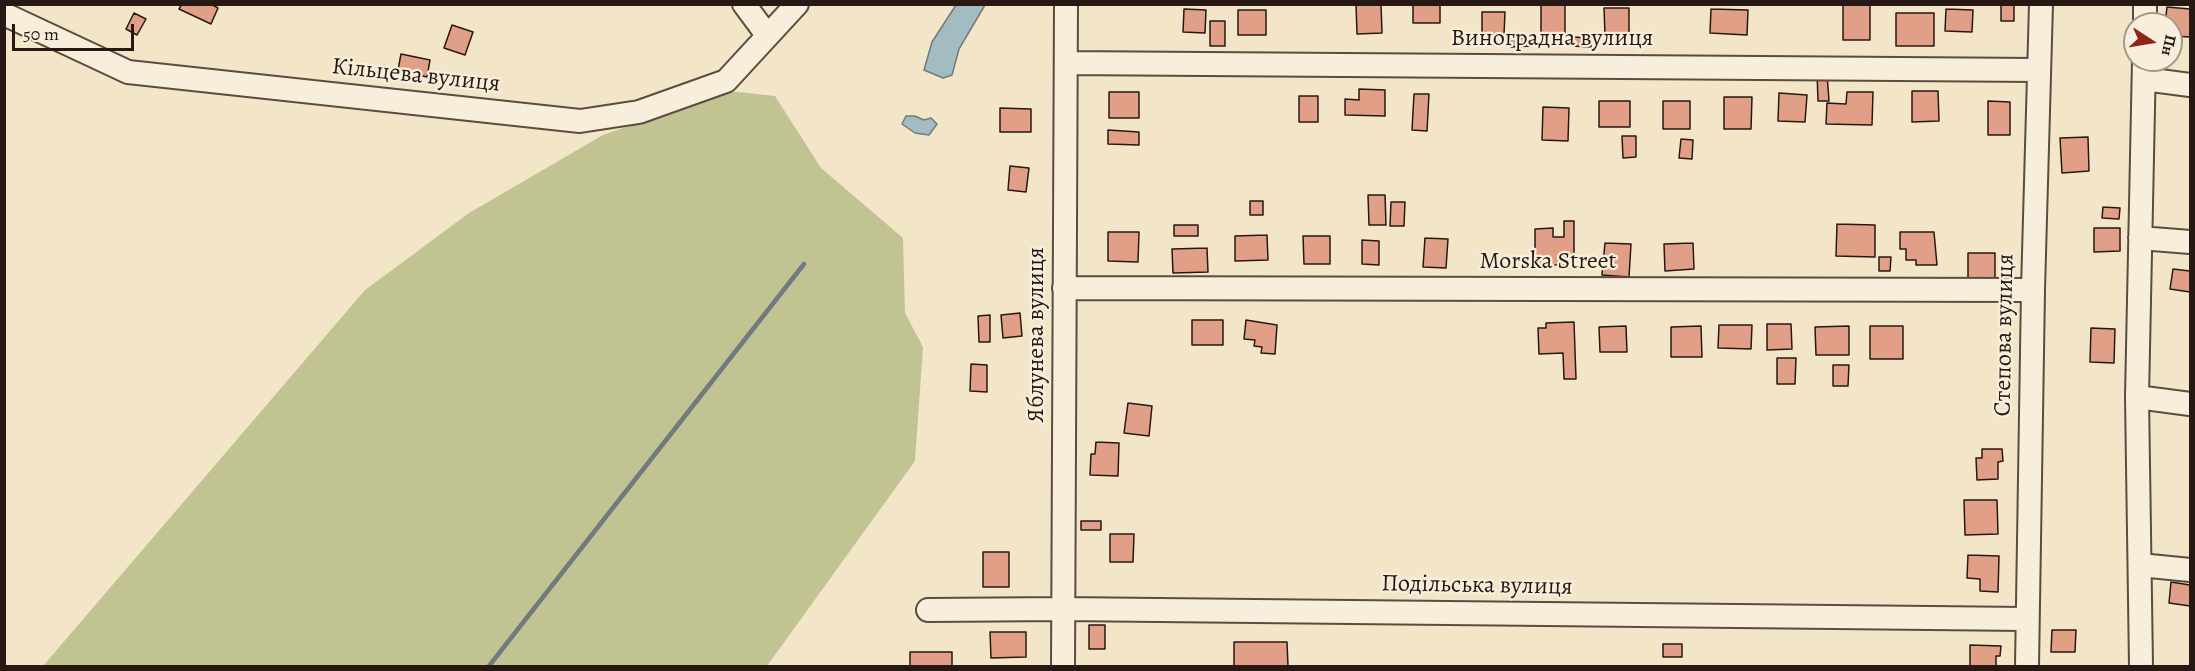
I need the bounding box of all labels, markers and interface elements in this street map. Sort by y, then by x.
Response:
scale bar [15,12,136,50]
north arrow [2123,12,2183,72]
text: 50 m [23,22,59,46]
street label: Виноградна вулиця [1451,25,1653,53]
text: Пн [2156,33,2182,58]
street label: Кільцева вулиця [330,53,502,99]
street label: Яблунева вулиця [1023,247,1051,423]
street label: Morska Street [1479,248,1617,276]
street label: Степова вулиця [1989,253,2021,417]
street label: Подільська вулиця [1381,570,1573,602]

